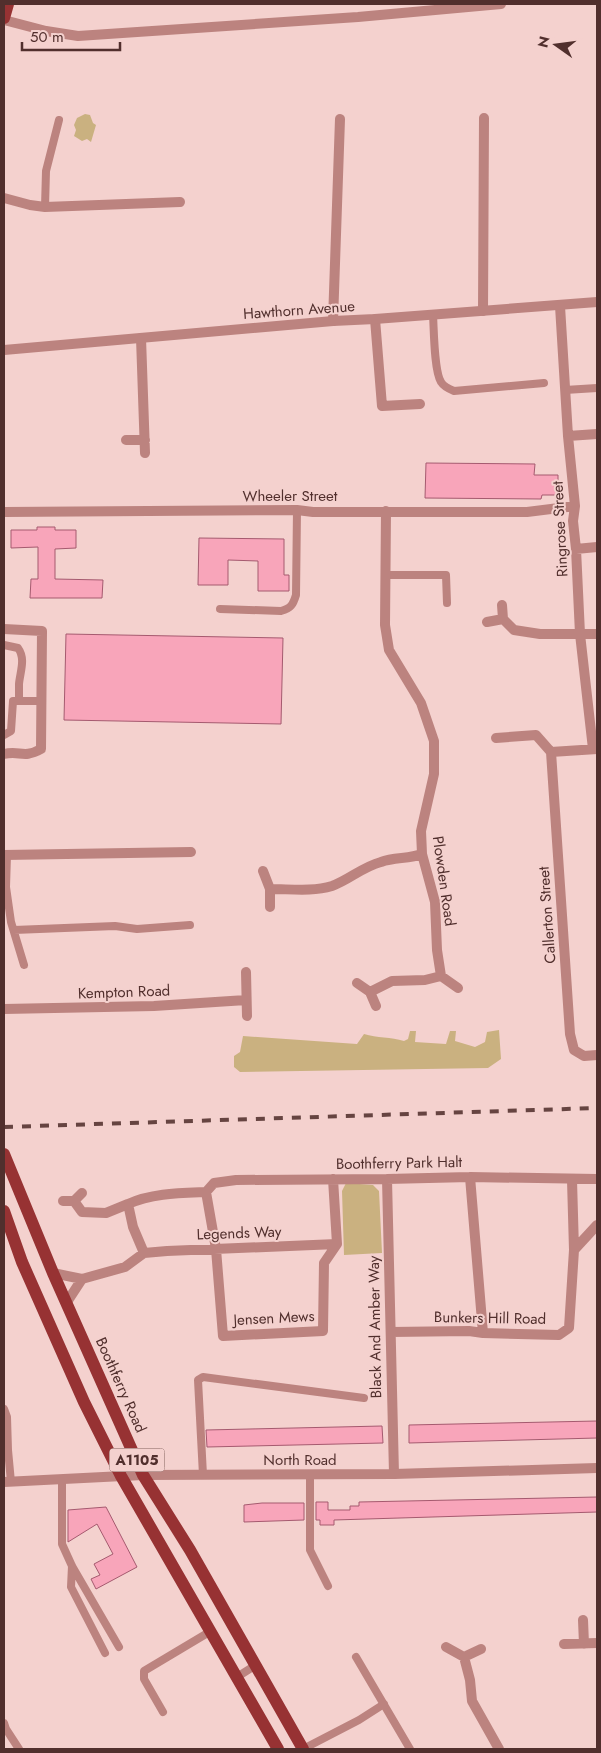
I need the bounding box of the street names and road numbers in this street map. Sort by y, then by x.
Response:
street label: Hawthorn Avenue [242,295,356,325]
street label: Ringrose Street [546,480,573,577]
street label: Wheeler Street [243,485,338,507]
street label: Plowden Road [427,834,461,928]
street label: Callerton Street [533,865,561,964]
street label: Kempton Road [77,979,171,1005]
street label: Boothferry Park Halt [336,1151,463,1175]
street label: Legends Way [196,1221,282,1245]
street label: Black And Amber Way [363,1255,387,1399]
street label: Jensen Mews [231,1305,315,1331]
street label: Bunkers Hill Road [434,1306,546,1330]
street label: Boothferry Road [90,1334,152,1436]
road number: A1105 [110,1448,164,1472]
street label: North Road [263,1449,337,1471]

